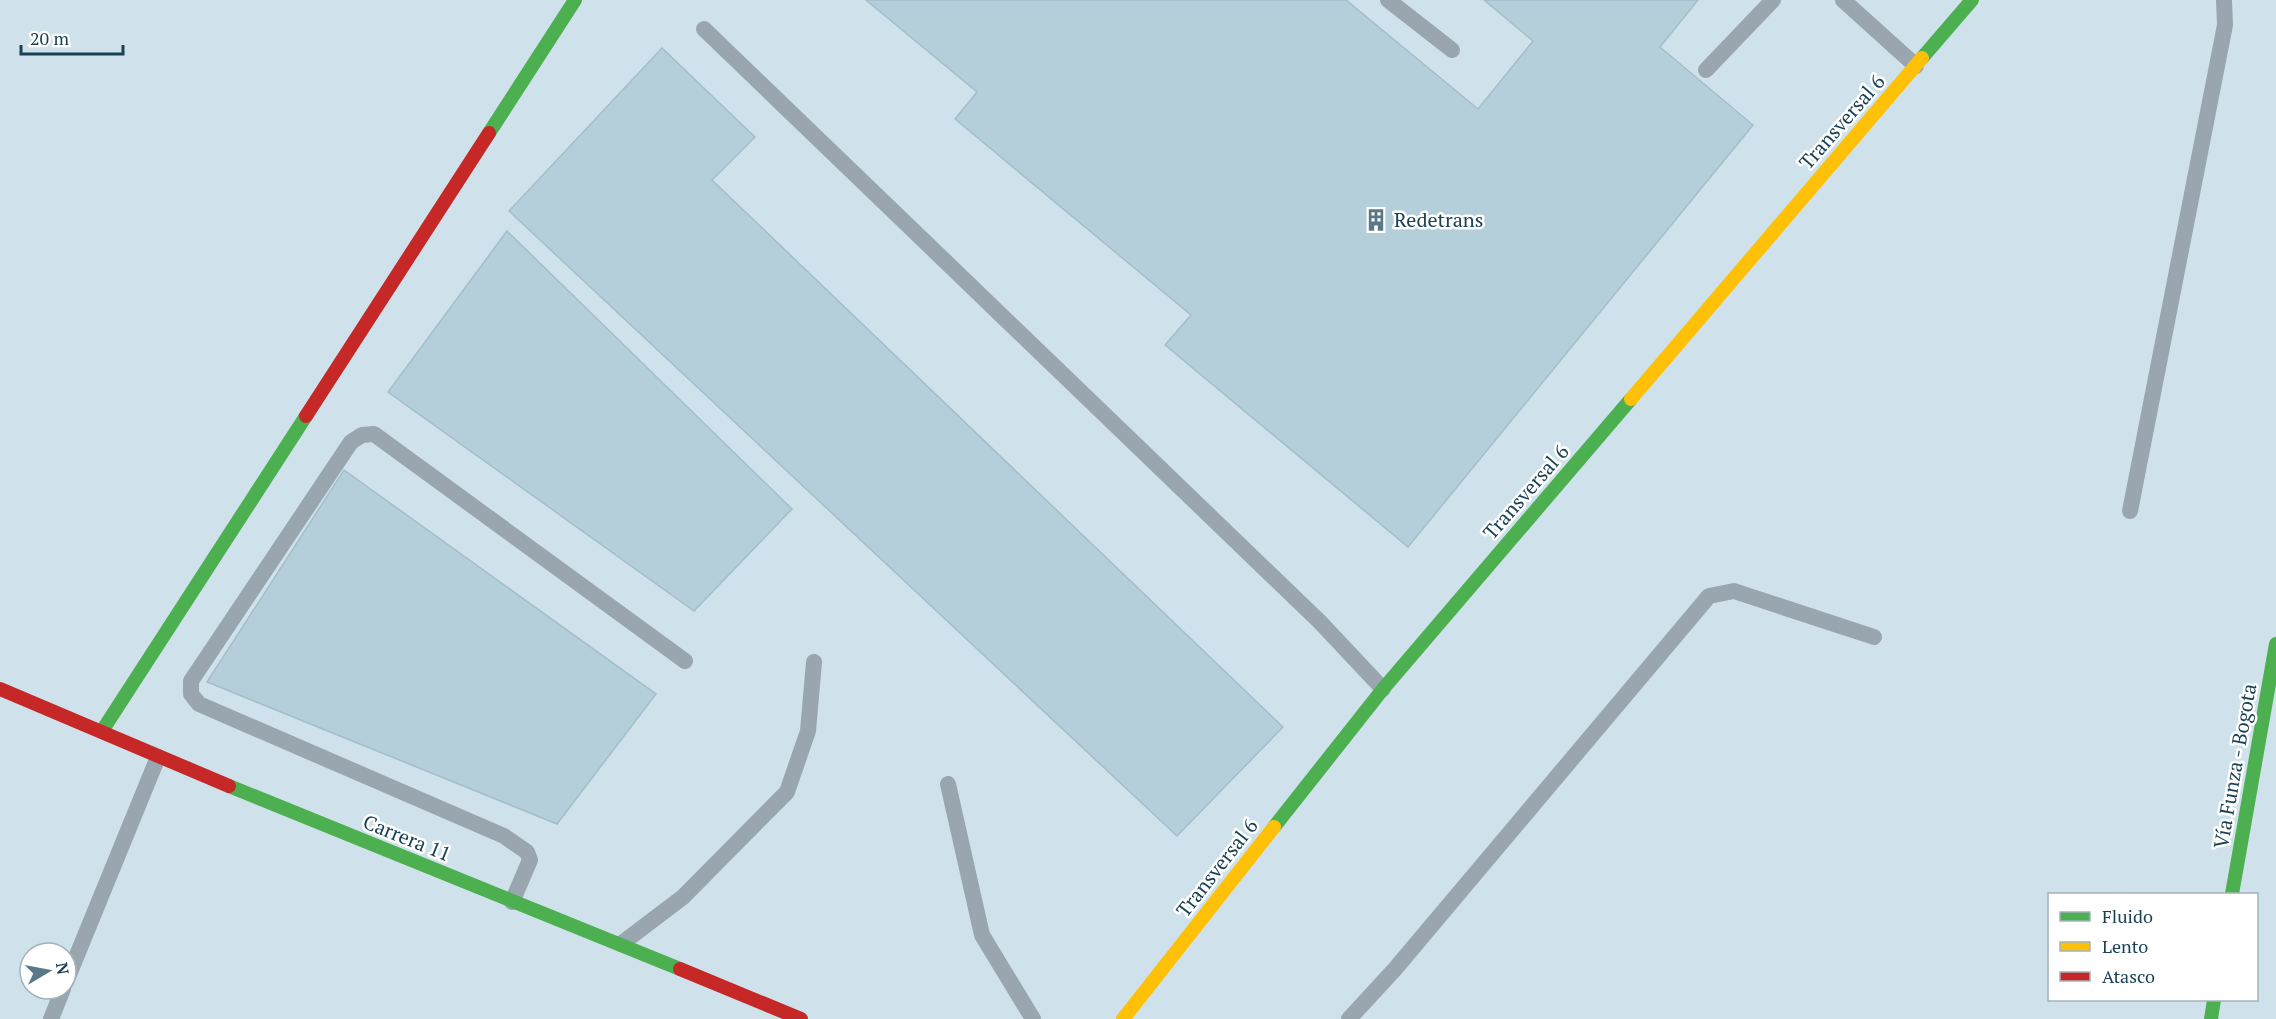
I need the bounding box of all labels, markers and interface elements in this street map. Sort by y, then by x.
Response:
scale bar [21,18,123,56]
text: 20 m [30,26,70,50]
street label: Transversal 6 [1793,68,1891,175]
place label: Redetrans [1394,206,1483,233]
building icon: Redetrans [1363,207,1389,233]
street label: Transversal 6 [1477,438,1575,545]
street label: Vía Funza - Bogota [2207,681,2262,850]
street label: Carrera 11 [359,808,455,867]
street label: Transversal 6 [1170,813,1264,922]
legend [2048,893,2258,1001]
text: Fluido [2102,904,2153,928]
text: Lento [2102,934,2148,958]
north arrow [18,941,78,1001]
text: N [51,961,75,976]
text: Atasco [2102,964,2155,988]

